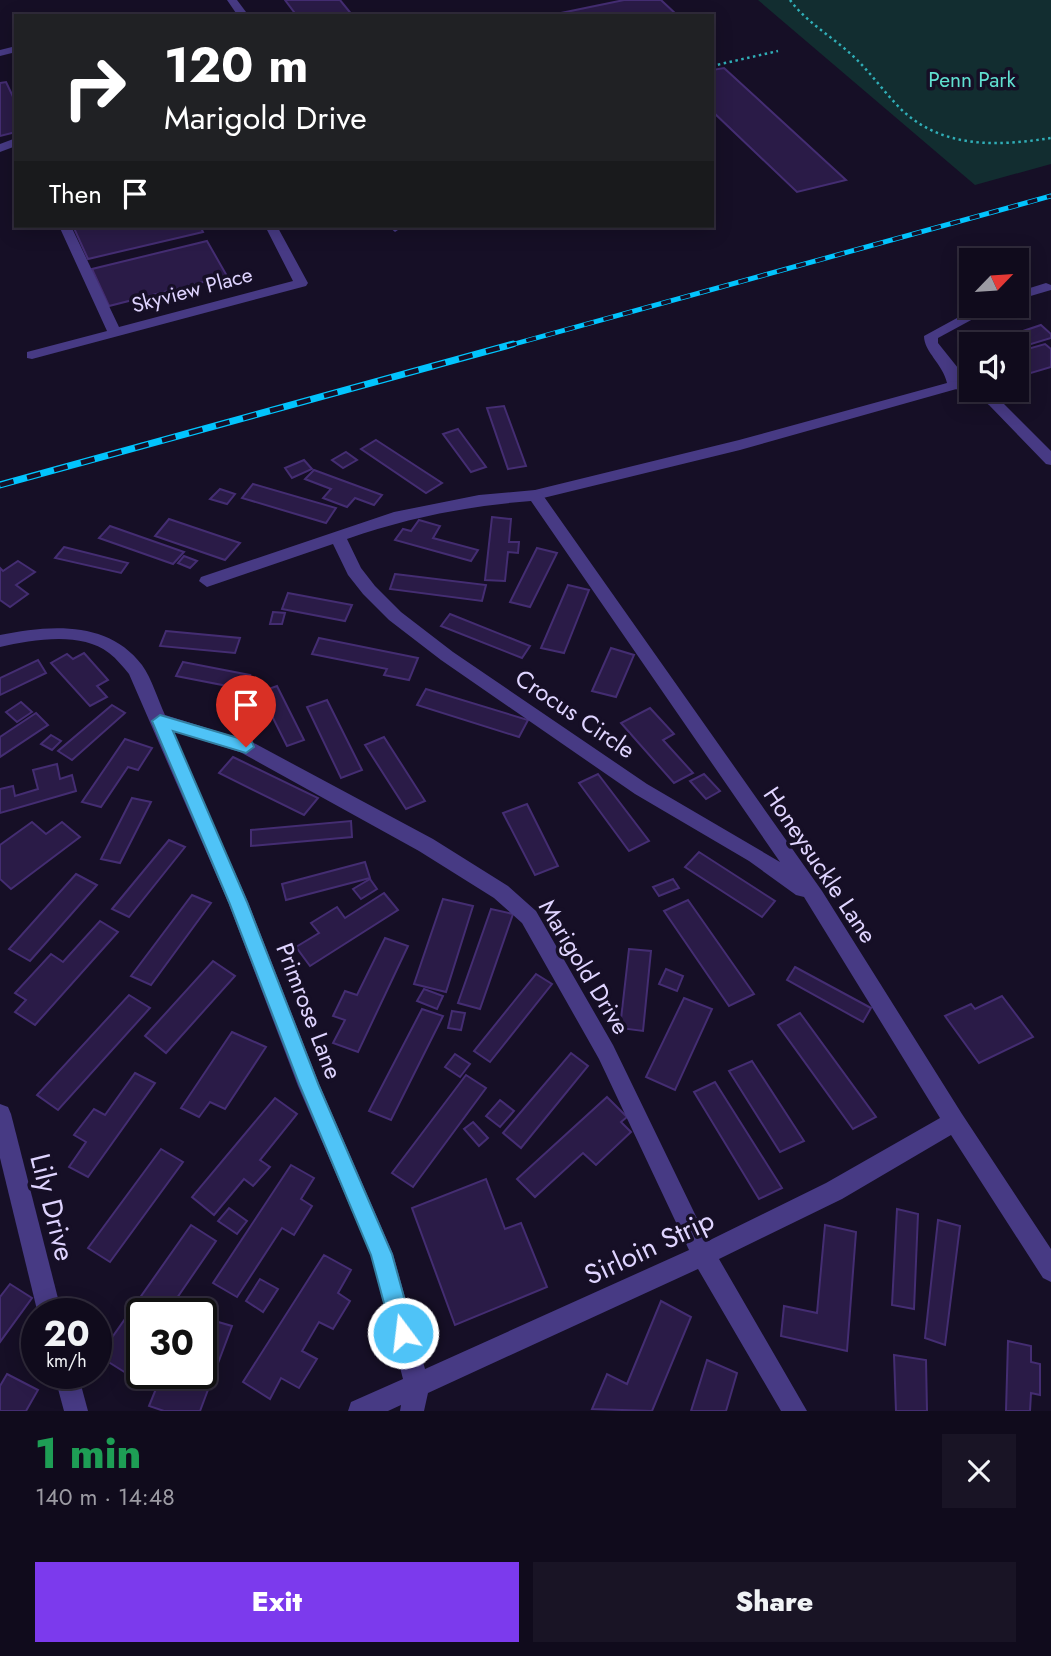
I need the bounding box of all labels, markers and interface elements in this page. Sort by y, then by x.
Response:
text: 120 m [164,30,308,100]
icon: right [49,42,140,133]
park label: Penn Park [928,65,1016,95]
text: Marigold Drive [164,95,367,141]
text: Then [49,175,102,213]
icon: arrive [116,175,154,213]
north arrow [959,248,1029,318]
map controls [959,248,1029,402]
street label: Skyview Place [128,259,256,321]
button: sound [959,332,1029,402]
street label: Crocus Circle [508,660,642,767]
pin [216,675,276,747]
icon: arrive [227,686,265,724]
street label: Honeysuckle Lane [755,779,886,950]
street label: Marigold Drive [530,893,639,1041]
street label: Primrose Lane [267,938,351,1084]
street label: Lily Drive [19,1149,86,1265]
street label: Sirloin Strip [577,1199,721,1295]
position arrow [366,1296,440,1370]
speed limit sign: 30 [126,1298,217,1389]
text: 20 [43,1309,90,1359]
text: km/h [46,1348,87,1374]
text: 1 min [35,1423,141,1484]
button: close [942,1434,1016,1508]
text: 140 m · 14:48 [35,1480,175,1514]
button: Exit [35,1562,519,1642]
button: Share [533,1562,1016,1642]

